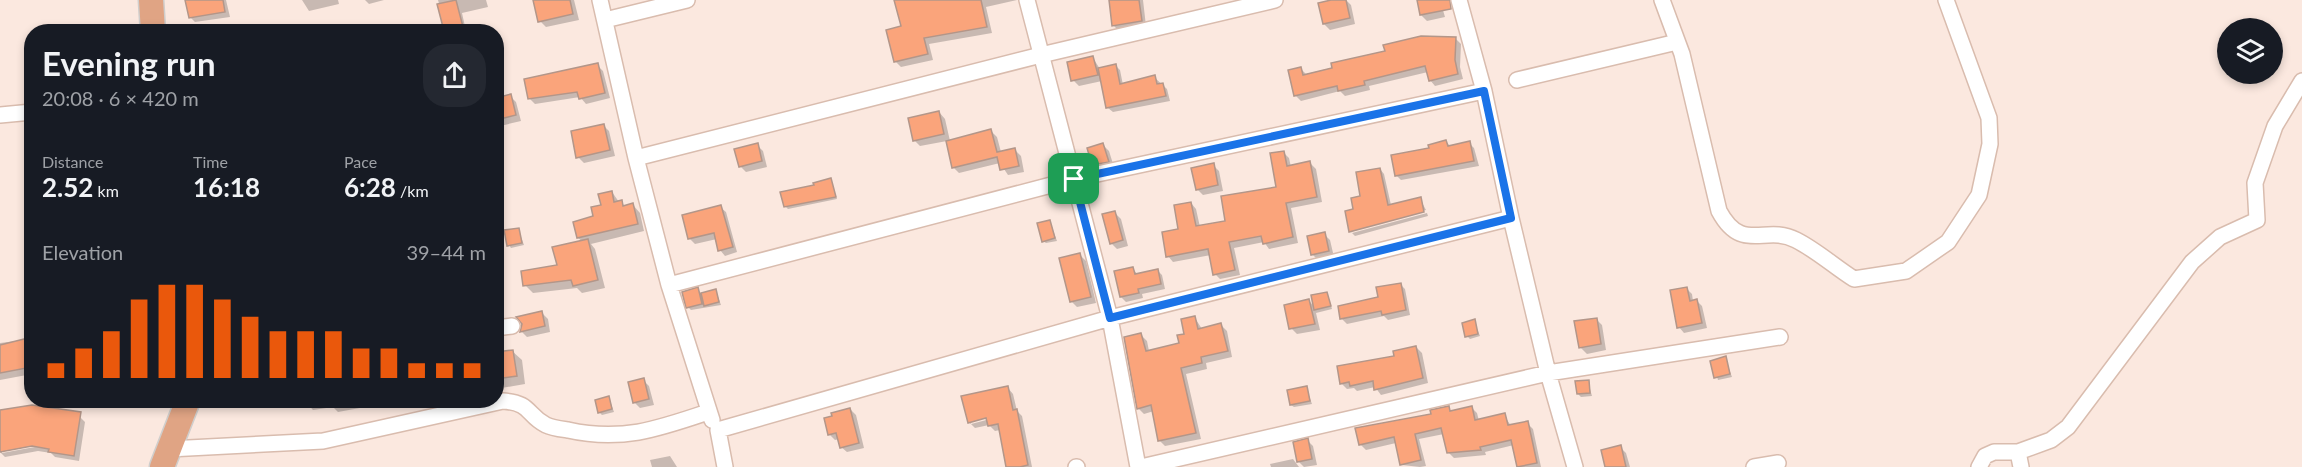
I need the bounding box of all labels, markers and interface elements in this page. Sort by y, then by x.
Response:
map controls [2217,18,2283,84]
button: layers [2217,18,2283,84]
text: Evening run [42,43,216,83]
button: share [423,44,486,107]
text: 20:08 · 6 × 420 m [42,86,199,110]
text: Distance [42,152,103,171]
text: Time [193,152,228,171]
text: Pace [344,152,377,171]
pin [1048,153,1099,204]
icon: arrive [1057,162,1090,195]
text: 2.52 [42,171,93,203]
text: 16:18 [193,171,260,203]
text: 6:28 [344,171,396,203]
text: km [93,181,119,200]
text: /km [396,181,429,200]
text: Elevation [42,240,123,264]
text: 39–44 m [406,240,486,264]

